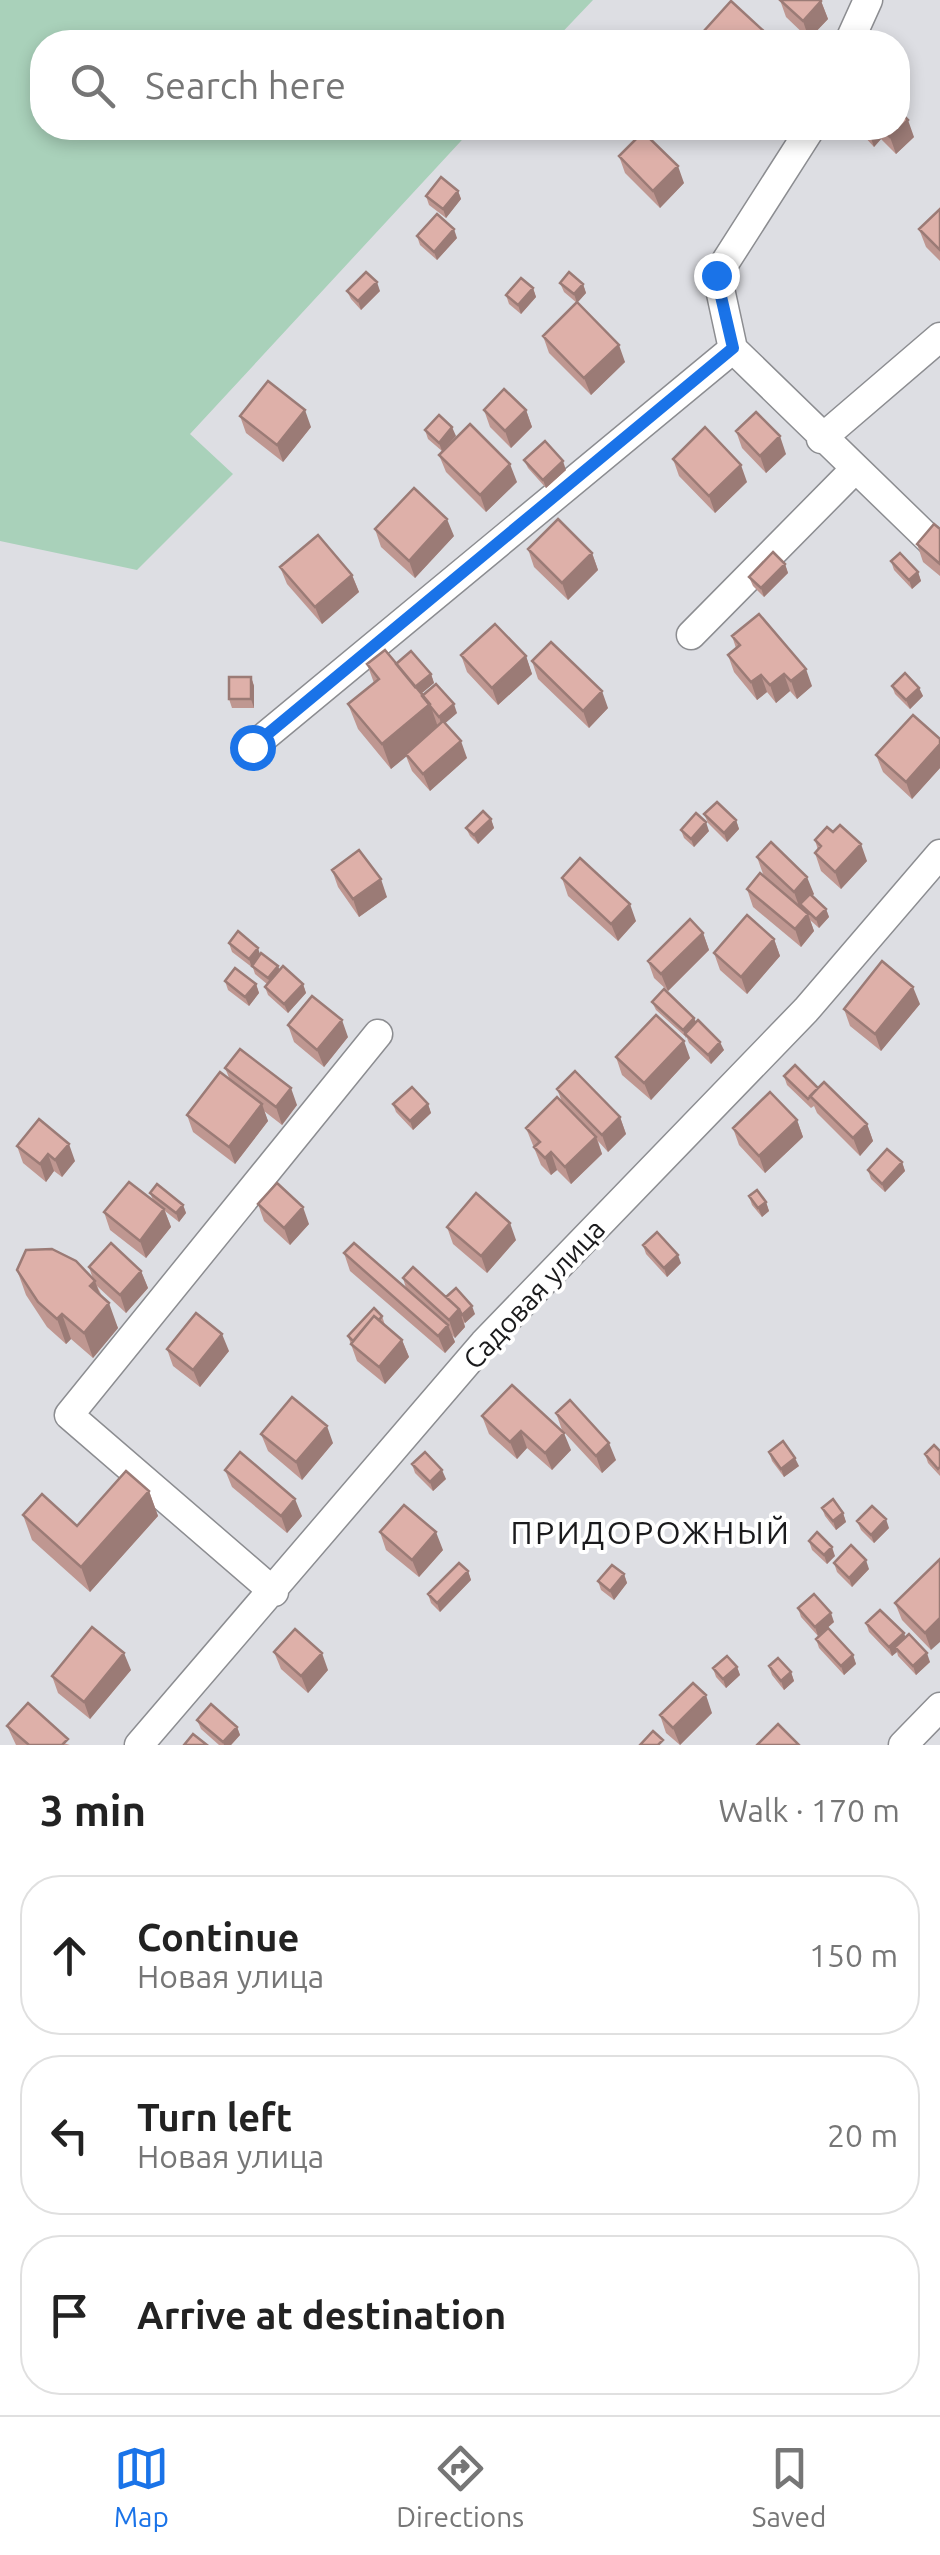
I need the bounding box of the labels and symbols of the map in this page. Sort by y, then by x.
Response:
route end [694,253,740,299]
route start [230,725,276,771]
street label: Садовая улица [457,1213,611,1375]
district label: ПРИДОРОЖНЫЙ [511,1514,791,1550]

